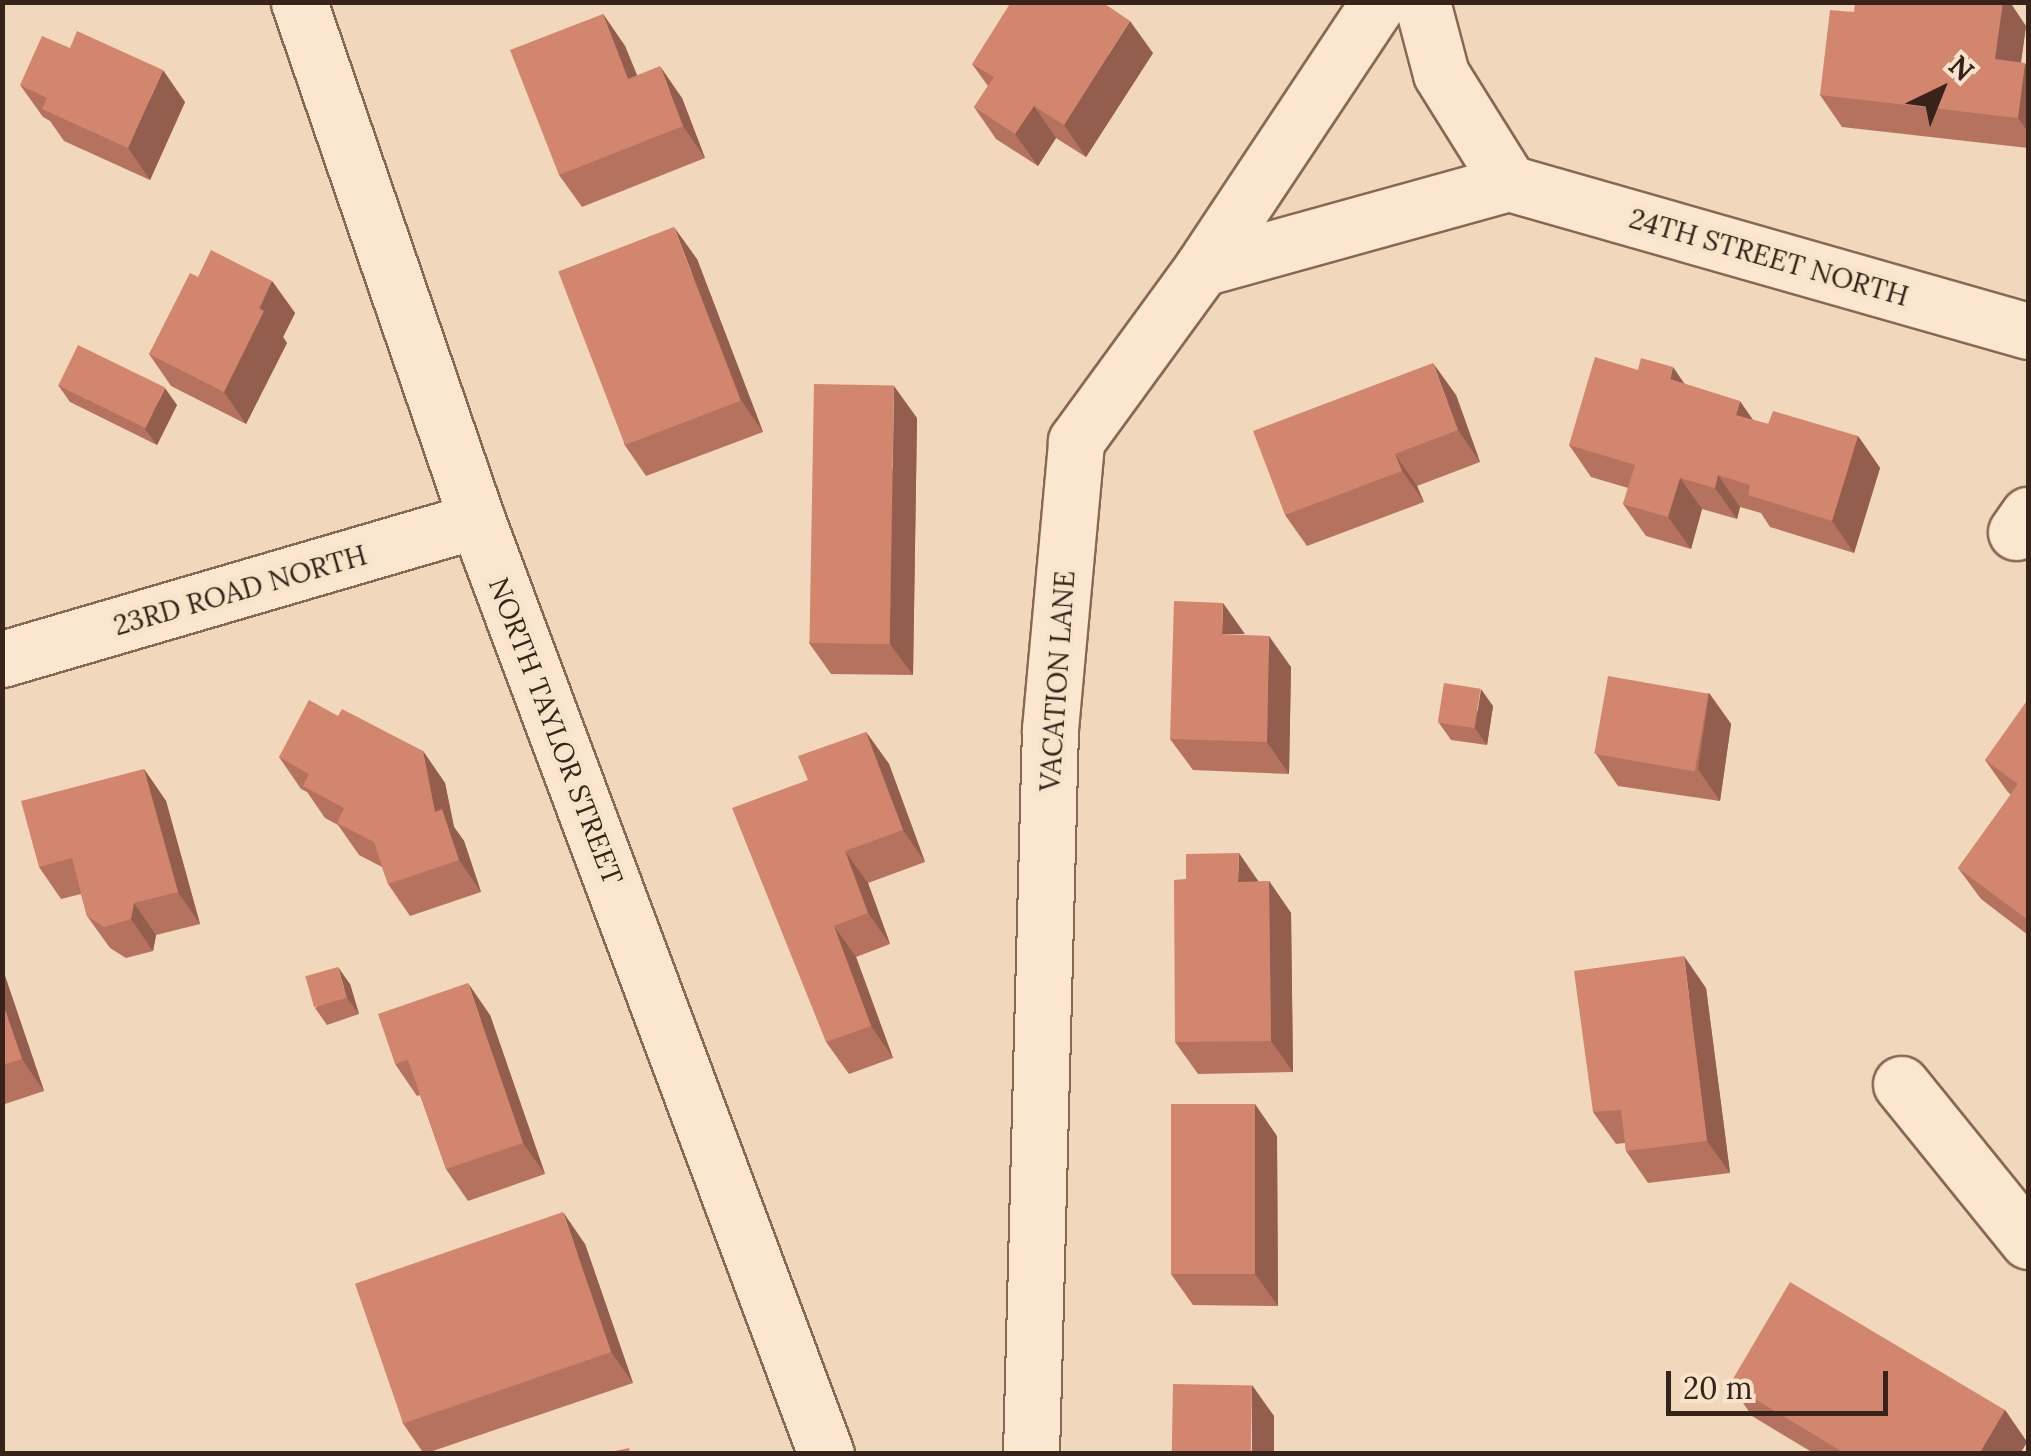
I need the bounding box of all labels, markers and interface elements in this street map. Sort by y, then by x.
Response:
north arrow [1891,40,1991,140]
text: N [1941,48,1982,89]
street label: 24TH STREET NORTH [1626,201,1912,313]
street label: 23RD ROAD NORTH [110,538,370,642]
street label: VACATION LANE [1033,569,1081,793]
street label: NORTH TAYLOR STREET [482,573,630,889]
scale bar [1671,1351,1894,1413]
text: 20 m [1683,1369,1752,1407]

